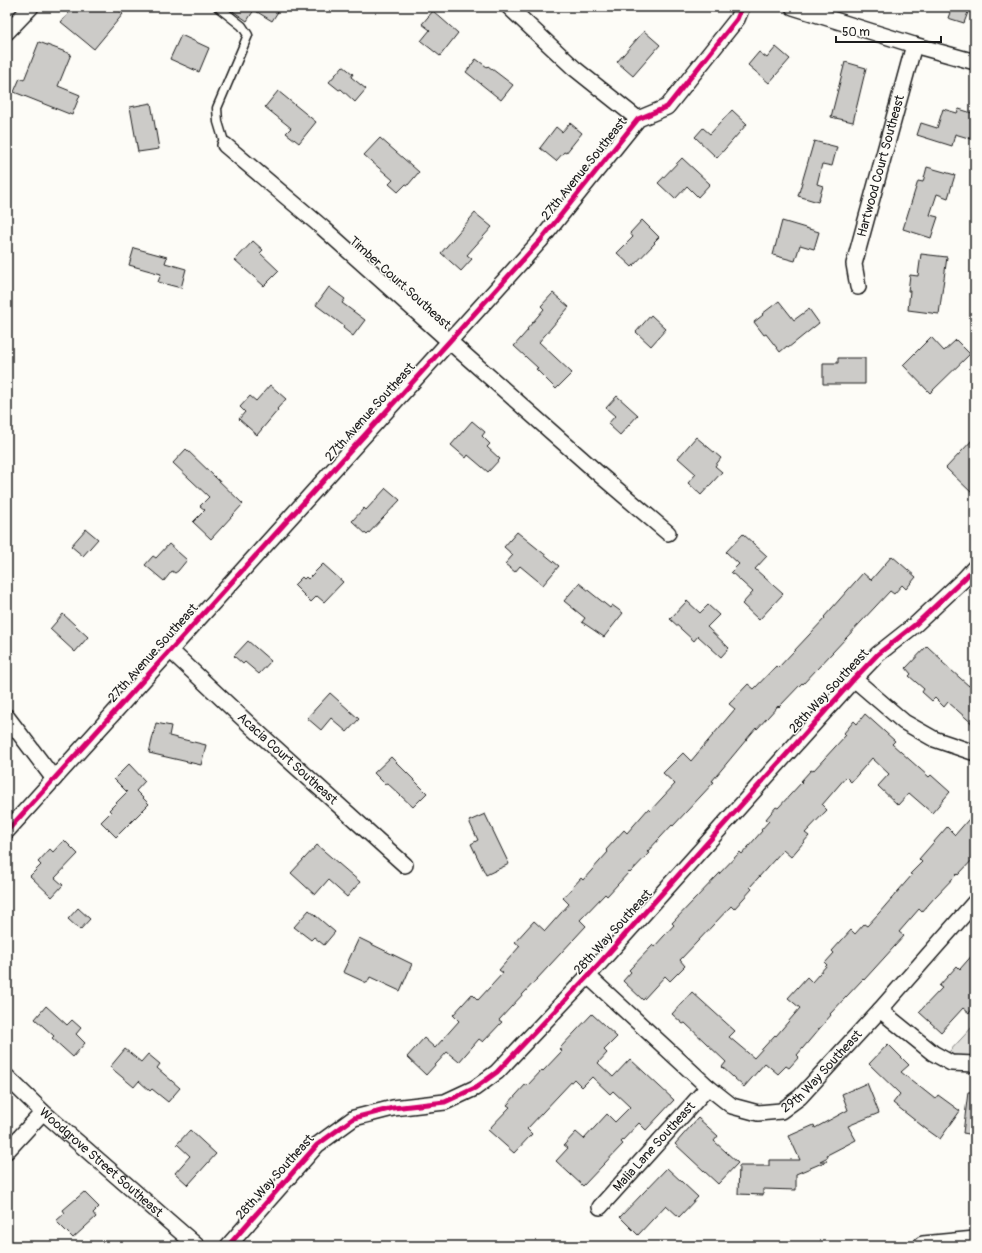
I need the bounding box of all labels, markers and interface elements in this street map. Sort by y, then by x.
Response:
scale bar [836,18,941,44]
text: 50 m [842,25,870,40]
street label: Hartwood Court Southeast [854,92,908,239]
street label: 27th Avenue Southeast [538,114,631,223]
street label: Timber Court Southeast [346,233,455,333]
street label: 27th Avenue Southeast [322,359,419,465]
street label: 27th Avenue Southeast [105,600,202,706]
street label: 28th Way Southeast [786,645,873,736]
street label: Acacia Court Southeast [234,709,341,809]
street label: 28th Way Southeast [570,885,656,978]
street label: 29th Way Southeast [778,1026,866,1116]
street label: Malia Lane Southeast [610,1098,699,1195]
street label: Woodgrove Street Southeast [36,1104,167,1221]
street label: 28th Way Southeast [232,1130,318,1223]

